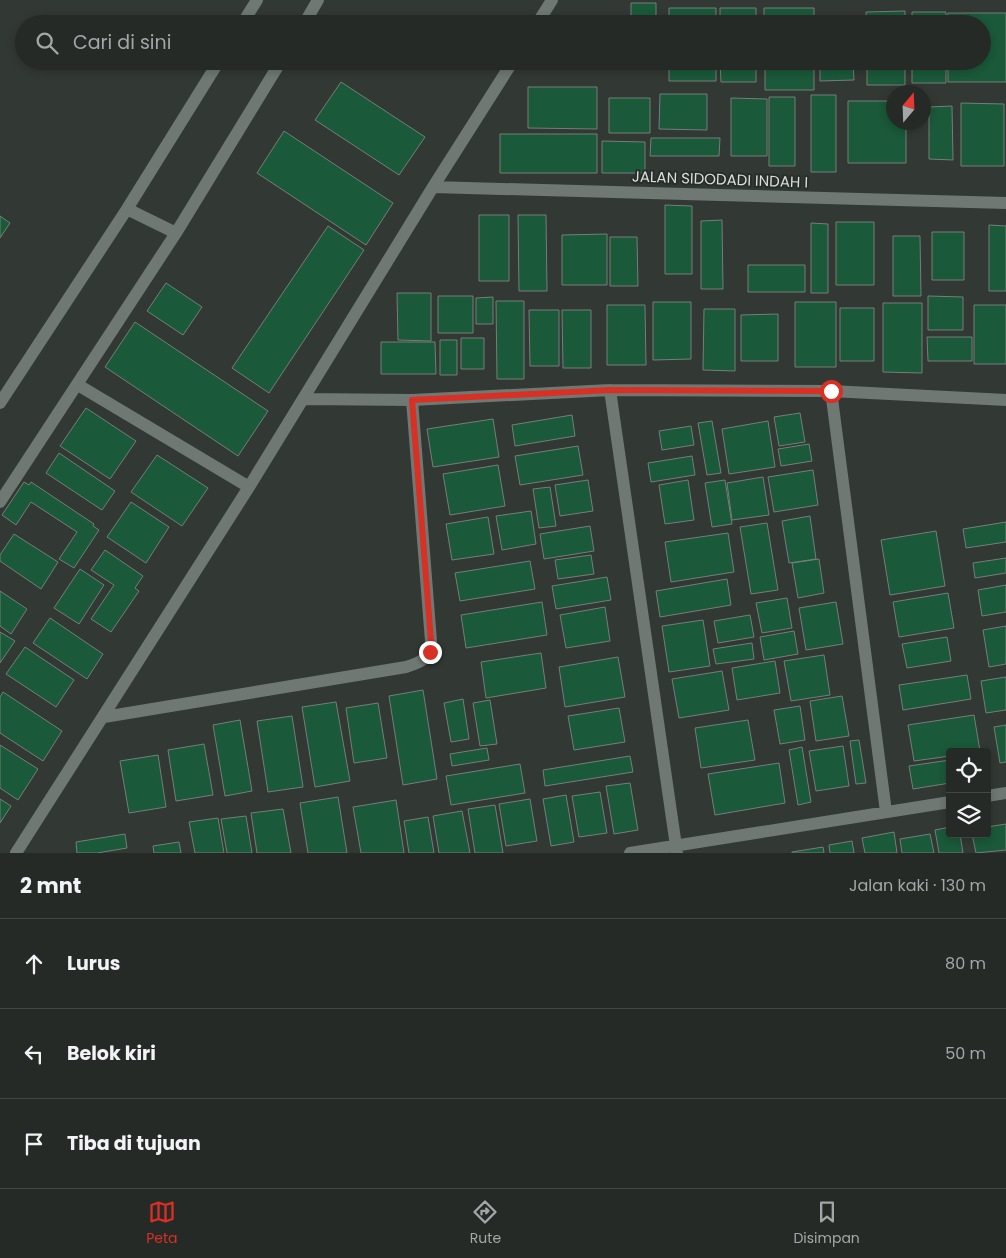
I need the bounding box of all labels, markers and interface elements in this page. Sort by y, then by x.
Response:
search box [15,15,991,70]
icon: search [33,29,61,57]
text: Cari di sini [73,29,171,56]
north arrow [886,85,931,130]
street label: JALAN SIDODADI INDAH I [632,165,808,193]
route start [820,380,843,403]
route end [419,641,442,664]
map controls [946,748,991,838]
button: locate [946,748,991,793]
button: layers [946,793,991,838]
text: 2 mnt [20,871,81,900]
text: Jalan kaki · 130 m [849,874,986,897]
icon: ahead [20,950,48,978]
text: Lurus [67,950,120,977]
text: 80 m [945,952,986,975]
icon: left [20,1040,48,1068]
text: Belok kiri [67,1040,156,1067]
text: 50 m [945,1042,986,1065]
icon: arrive [20,1130,48,1158]
text: Tiba di tujuan [67,1130,201,1157]
tab: Peta [146,1198,178,1249]
tab: Rute [470,1198,501,1249]
tab: Disimpan [793,1198,860,1249]

